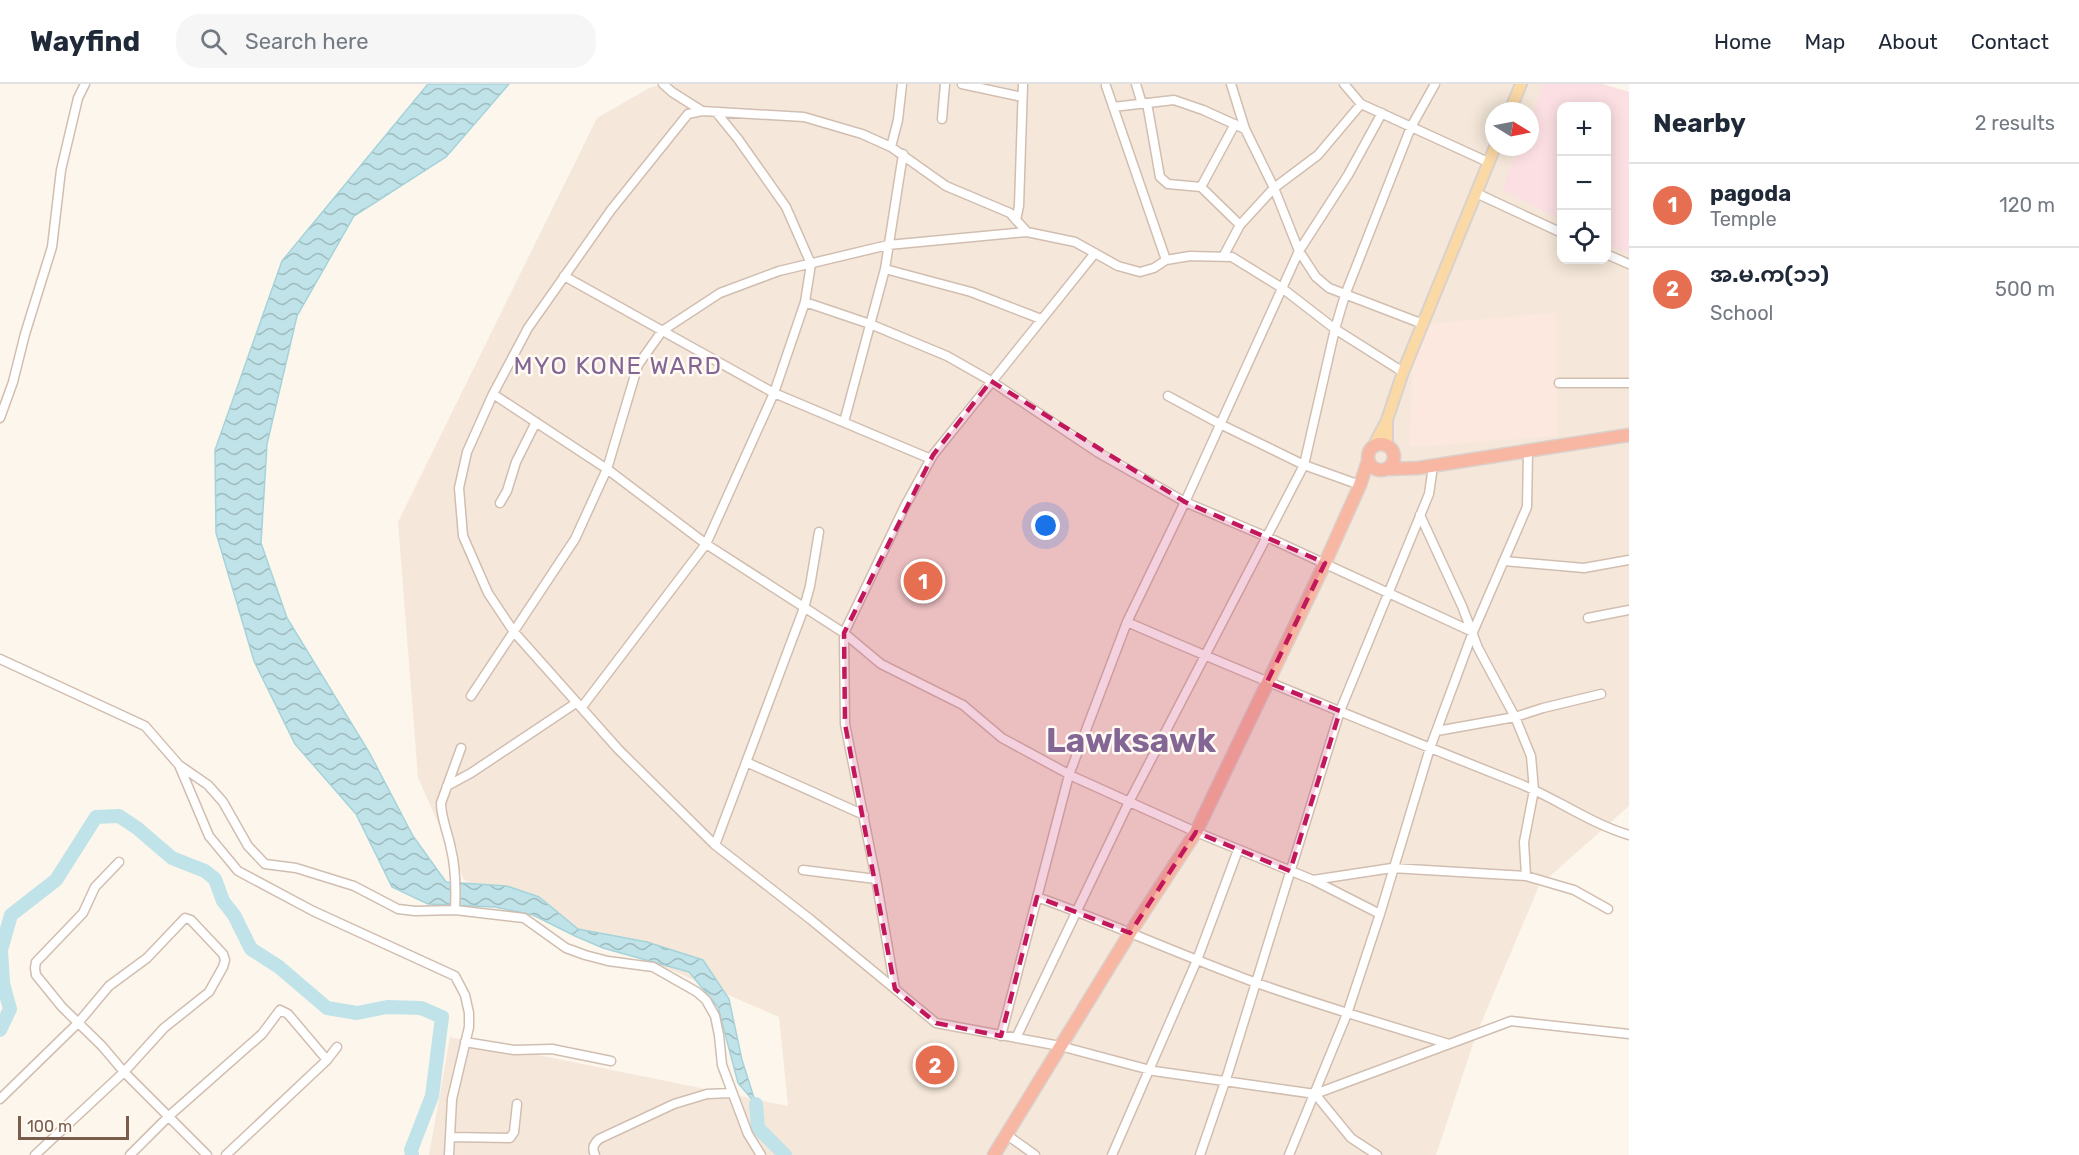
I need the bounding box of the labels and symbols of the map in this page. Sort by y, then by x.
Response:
north arrow [1485,102,1539,156]
district label: MYO KONE WARD [514,352,722,380]
your location [1031,511,1060,540]
pin: 1 [904,558,942,604]
district label: Lawksawk [1046,721,1217,760]
pin: 2 [916,1042,954,1088]
scale bar [18,1113,129,1140]

